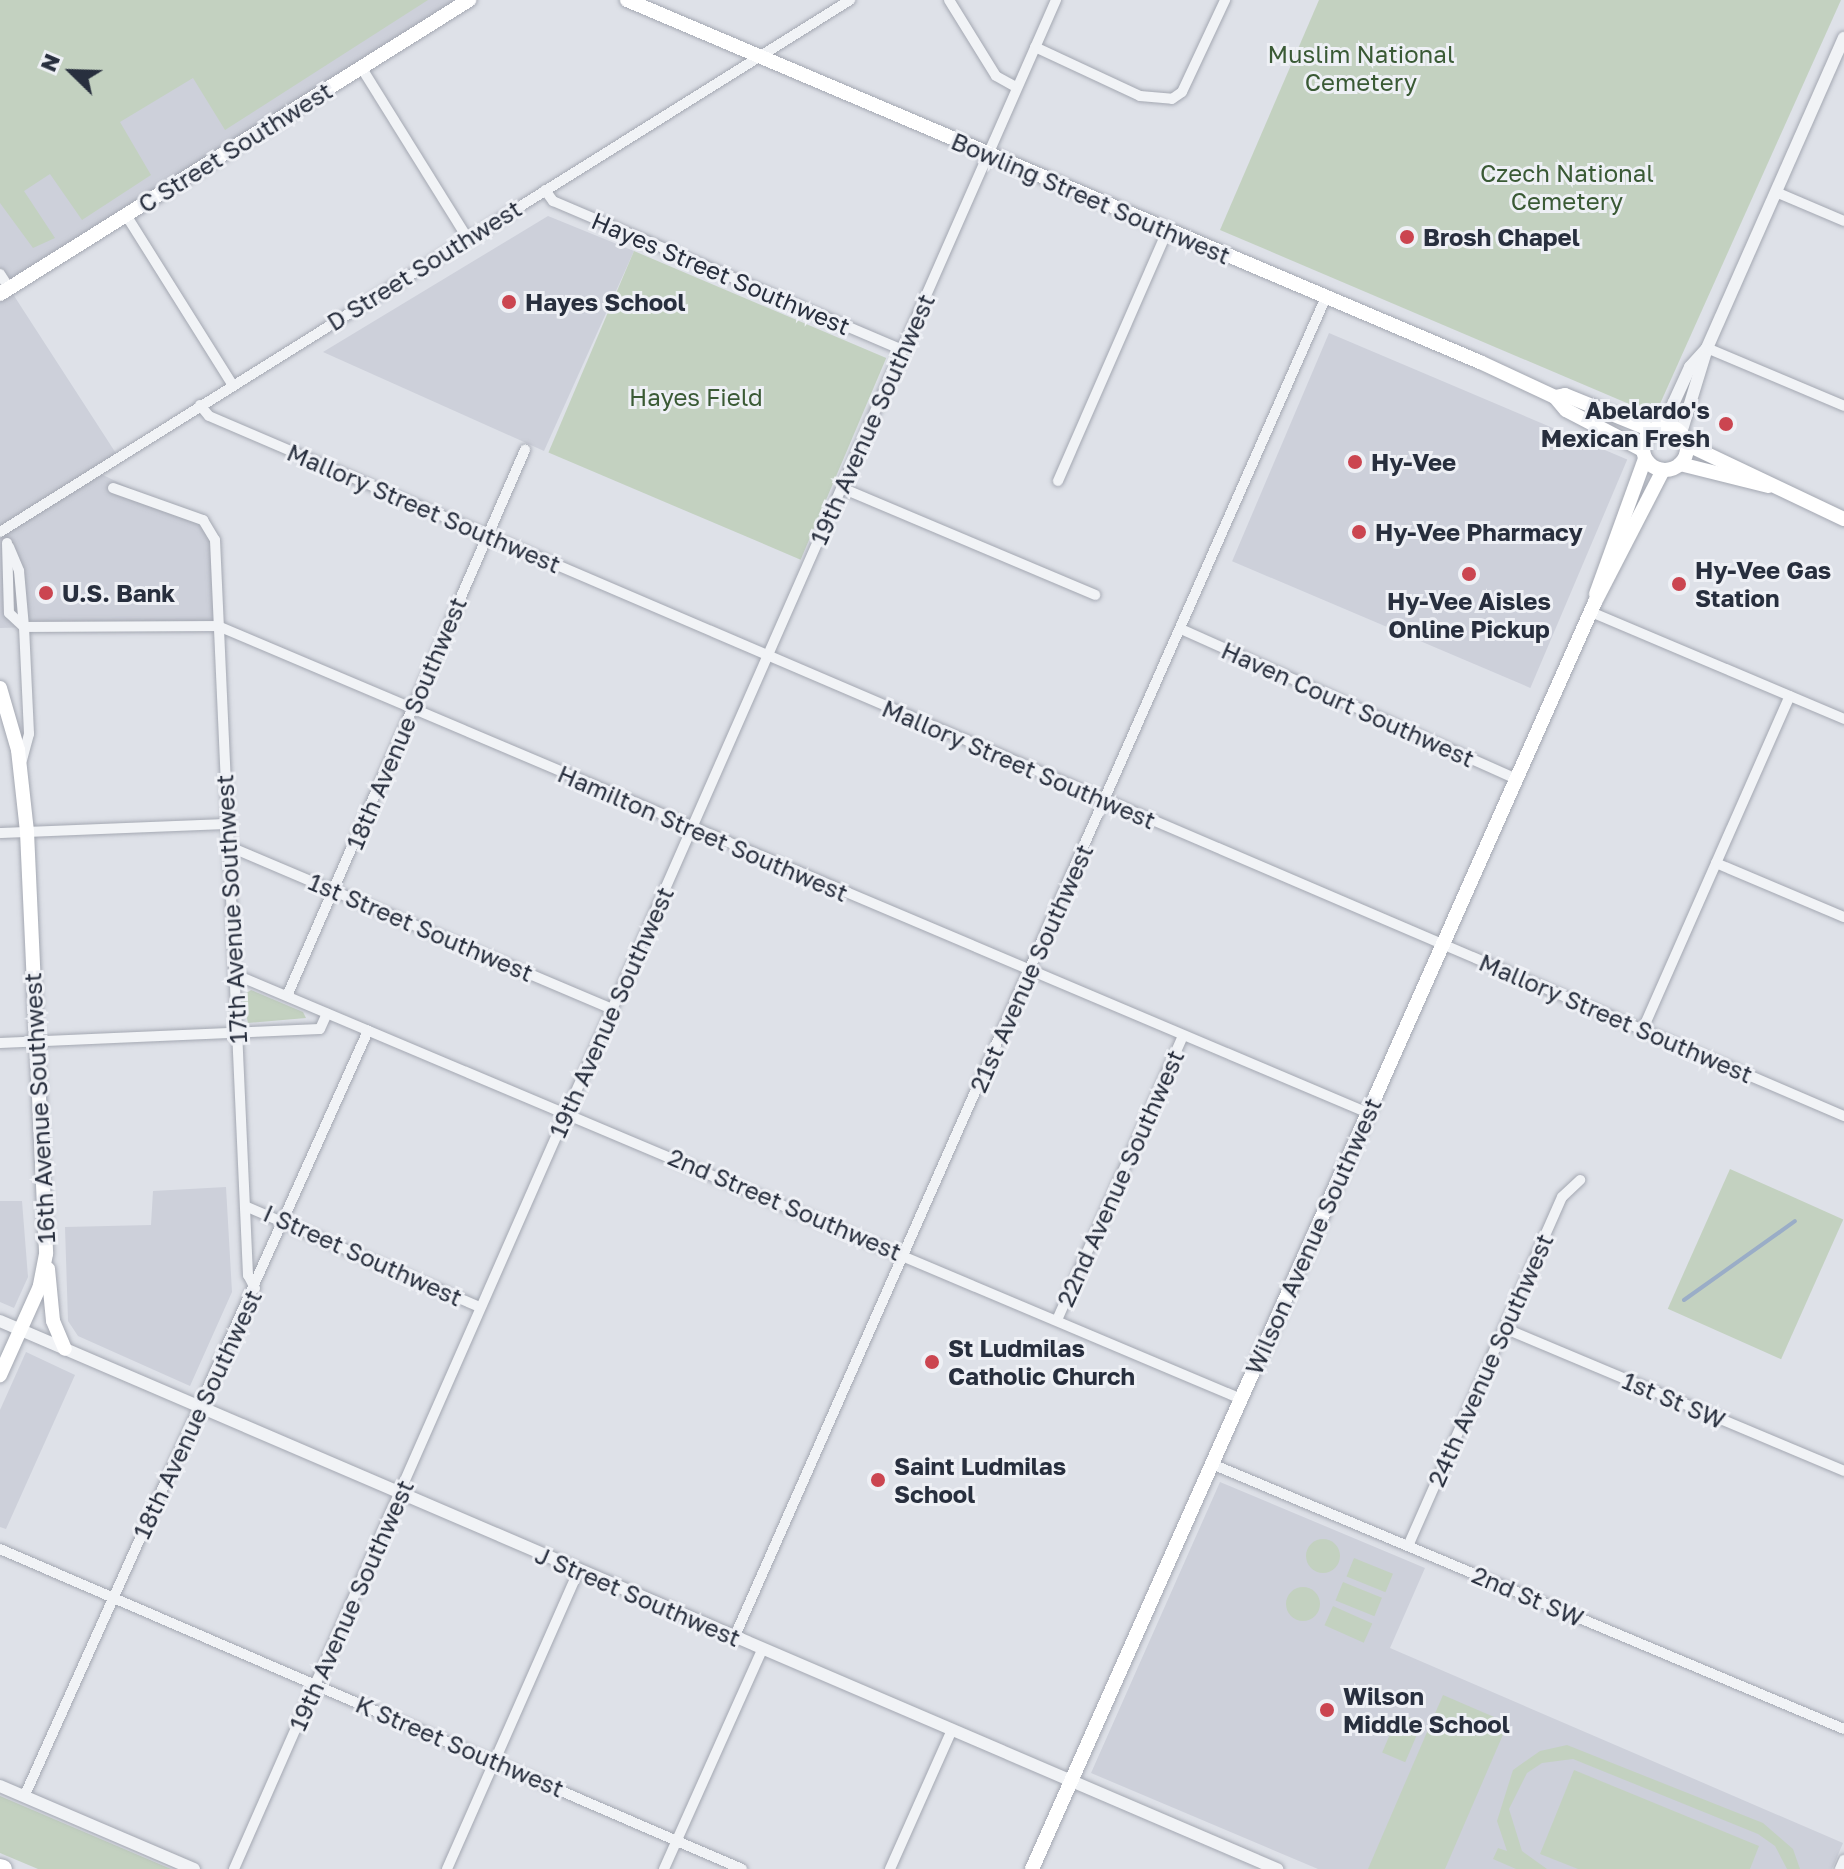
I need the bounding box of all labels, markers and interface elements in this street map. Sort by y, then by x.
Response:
north arrow [32,32,112,112]
park label: Muslim National Cemetery [1267,40,1455,96]
text: N [34,49,65,75]
street label: C Street Southwest [133,76,337,218]
street label: Bowling Street Southwest [947,126,1235,270]
park label: Czech National Cemetery [1480,159,1654,215]
street label: D Street Southwest [322,194,526,336]
street label: Hayes Street Southwest [588,205,854,341]
place label: Brosh Chapel [1423,223,1580,251]
marker: Brosh Chapel [1398,228,1416,246]
place label: Hayes School [525,288,686,316]
street label: 19th Avenue Southwest [804,289,940,549]
marker: Hayes School [500,293,518,311]
park label: Hayes Field [629,383,763,411]
place label: Abelardo's Mexican Fresh [1541,396,1710,452]
marker: Abelardo's Mexican Fresh [1717,415,1735,433]
street label: Mallory Street Southwest [283,437,565,579]
place label: Hy-Vee [1371,448,1456,476]
marker: Hy-Vee [1346,453,1364,471]
place label: Hy-Vee Pharmacy [1375,518,1583,546]
marker: Hy-Vee Pharmacy [1350,523,1368,541]
place label: Hy-Vee Gas Station [1695,556,1831,612]
marker: Hy-Vee Aisles Online Pickup [1460,565,1478,583]
marker: Hy-Vee Gas Station [1670,575,1688,593]
place label: U.S. Bank [62,579,175,607]
marker: U.S. Bank [37,584,55,602]
place label: Hy-Vee Aisles Online Pickup [1387,587,1551,643]
street label: 18th Avenue Southwest [340,593,472,853]
street label: Haven Court Southwest [1217,635,1479,773]
street label: Mallory Street Southwest [878,693,1160,835]
street label: Hamilton Street Southwest [554,759,852,907]
street label: 17th Avenue Southwest [210,774,252,1044]
street label: 21st Avenue Southwest [963,840,1099,1096]
street label: 1st Street Southwest [305,867,537,987]
street label: 19th Avenue Southwest [543,882,679,1142]
street label: Mallory Street Southwest [1475,947,1757,1089]
street label: 16th Avenue Southwest [18,972,60,1244]
street label: 22nd Avenue Southwest [1050,1045,1190,1311]
street label: Wilson Avenue Southwest [1239,1093,1387,1379]
street label: 2nd Street Southwest [664,1142,906,1266]
street label: I Street Southwest [259,1198,467,1312]
street label: 24th Avenue Southwest [1421,1229,1559,1491]
street label: 18th Avenue Southwest [127,1285,267,1543]
place label: St Ludmilas Catholic Church [948,1334,1135,1390]
marker: St Ludmilas Catholic Church [923,1353,941,1371]
street label: 1st St SW [1618,1366,1730,1434]
place label: Saint Ludmilas School [894,1452,1066,1508]
marker: Saint Ludmilas School [869,1471,887,1489]
street label: 19th Avenue Southwest [283,1475,419,1735]
street label: J Street Southwest [531,1540,745,1652]
street label: 2nd St SW [1468,1560,1588,1632]
place label: Wilson Middle School [1343,1682,1510,1738]
street label: K Street Southwest [352,1689,568,1803]
marker: Wilson Middle School [1318,1701,1336,1719]

